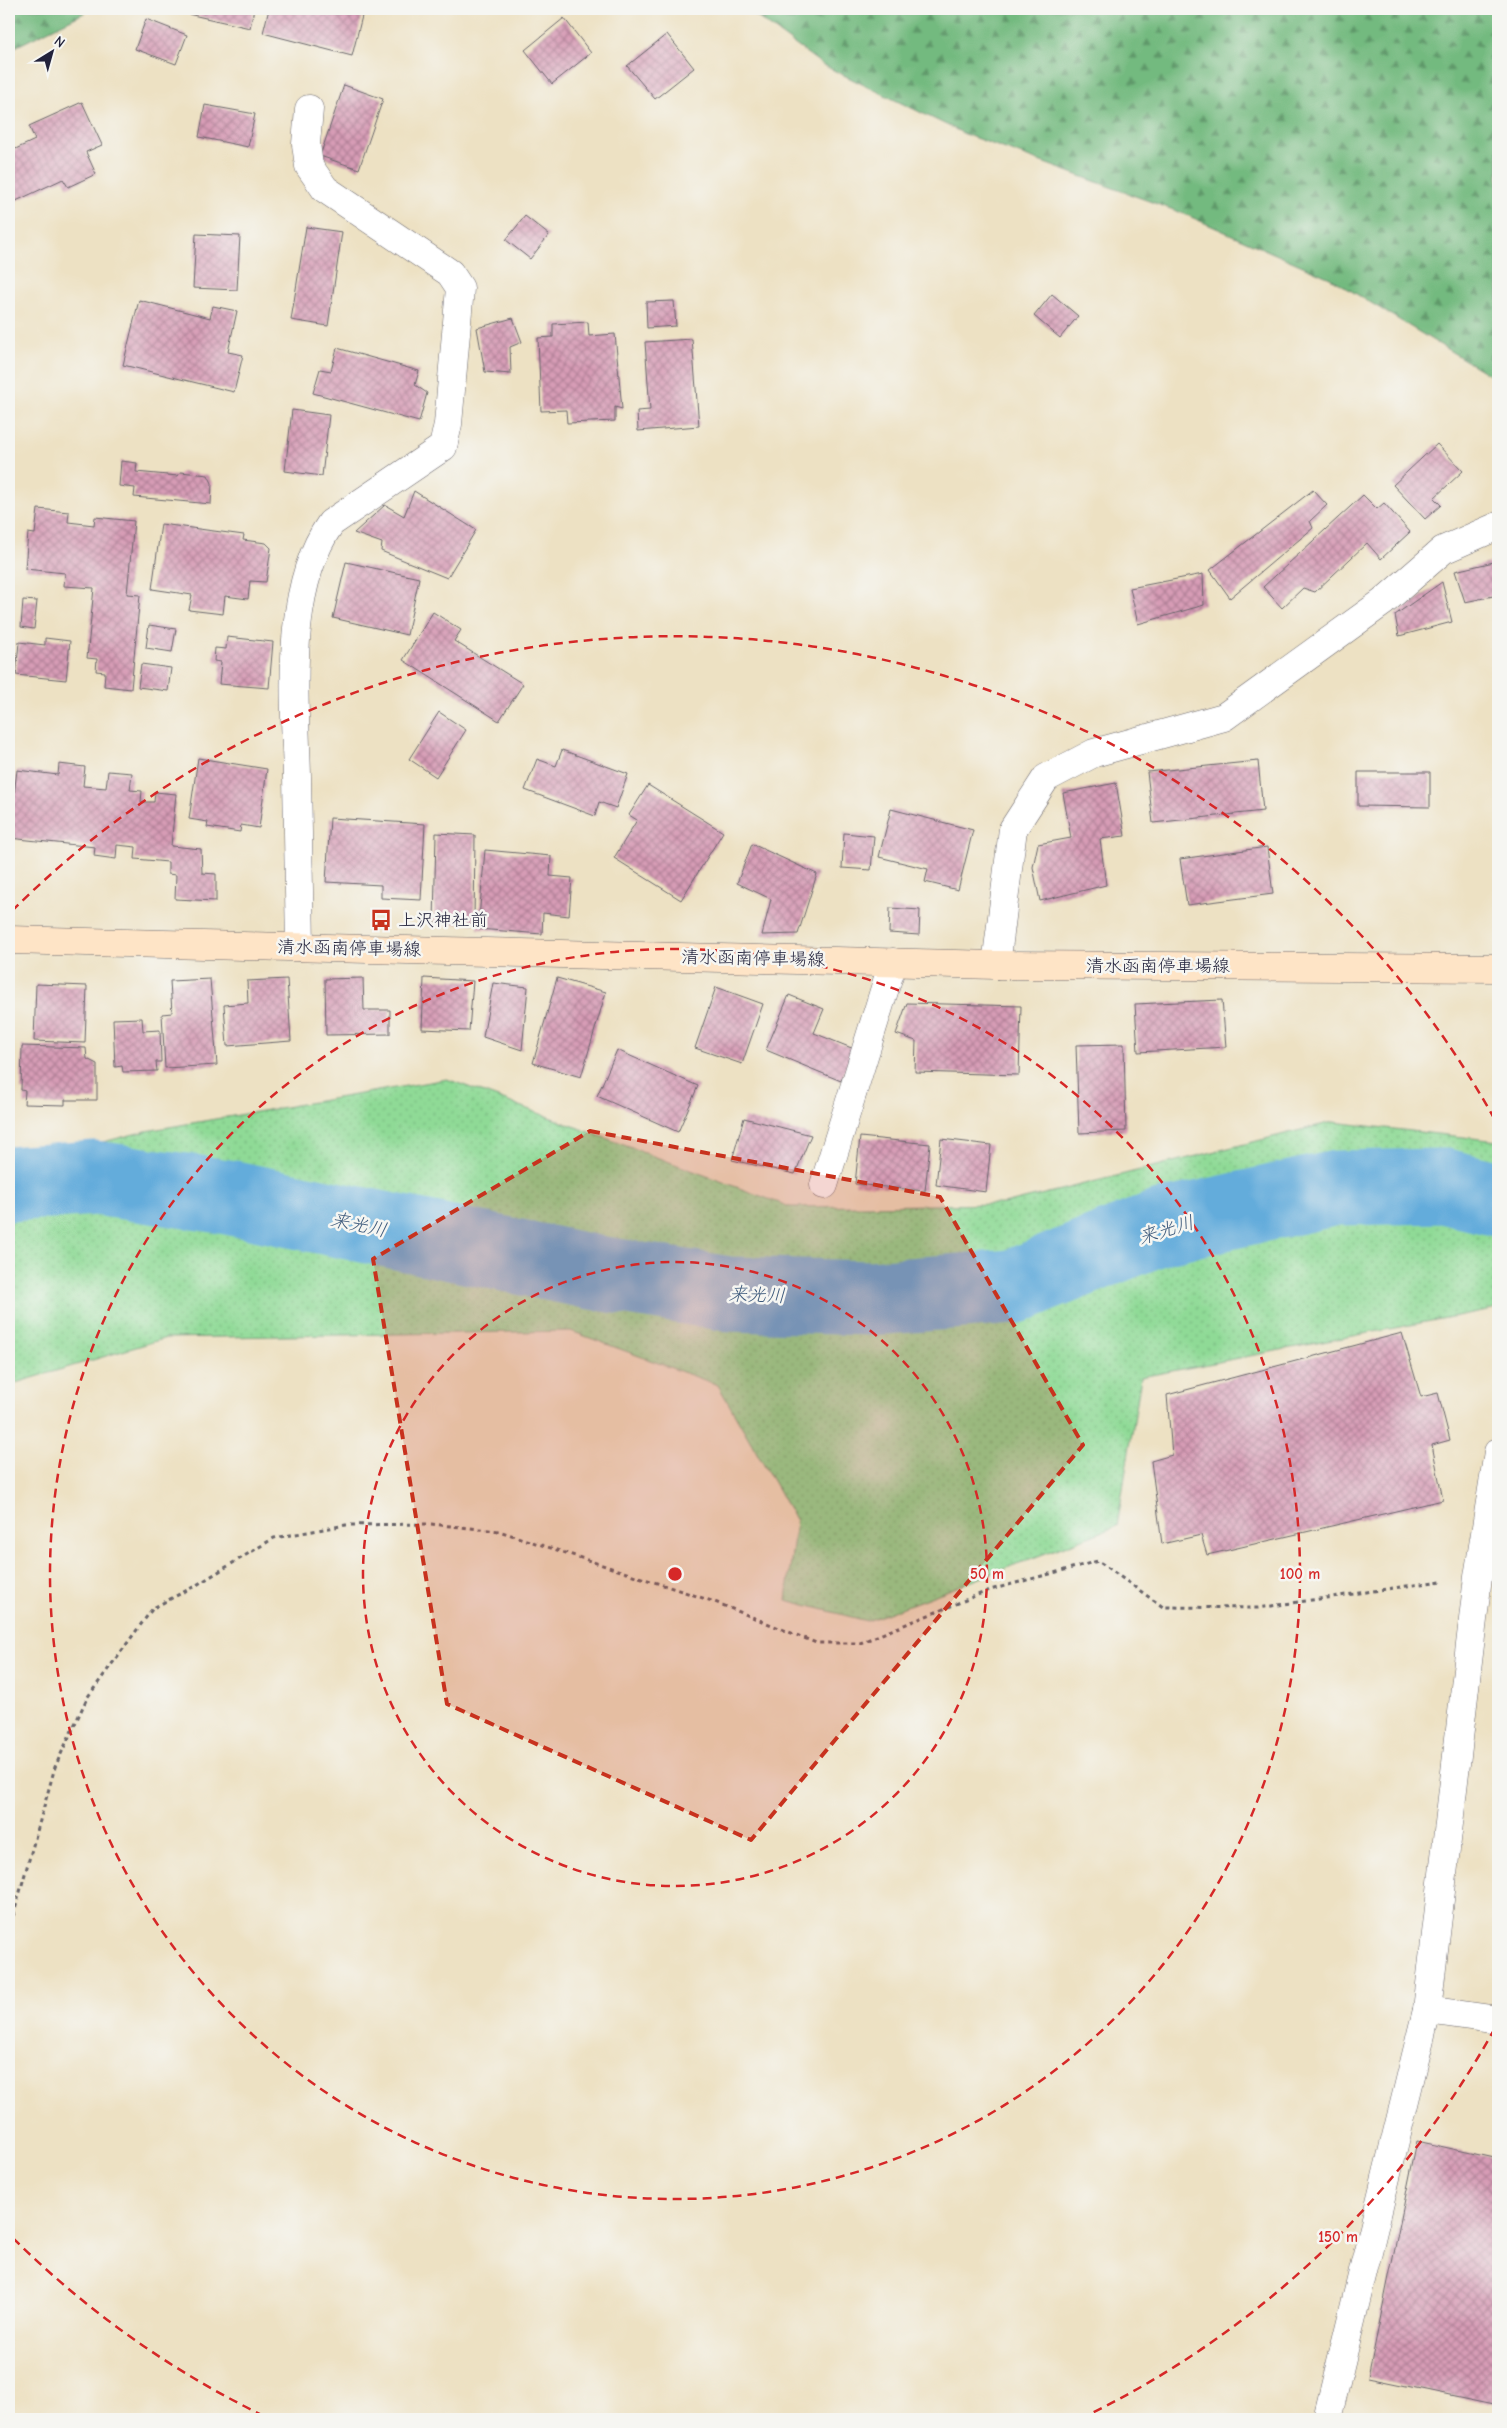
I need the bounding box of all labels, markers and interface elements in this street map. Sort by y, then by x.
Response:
north arrow [28,28,78,78]
text: N [51,32,68,52]
bus stop icon: 上沢神社前 [368,907,394,933]
place label: 上沢神社前 [398,910,488,931]
street label: 清水函南停車場線 [277,937,421,960]
street label: 清水函南停車場線 [681,947,825,970]
street label: 清水函南停車場線 [1086,956,1230,977]
water label: 来光川 [329,1208,389,1242]
water label: 来光川 [1136,1211,1197,1249]
water label: 来光川 [728,1283,786,1307]
centre of rings [666,1565,684,1583]
text: 50 m [970,1565,1004,1583]
text: 100 m [1280,1565,1320,1583]
text: 150 m [1318,2228,1358,2246]

